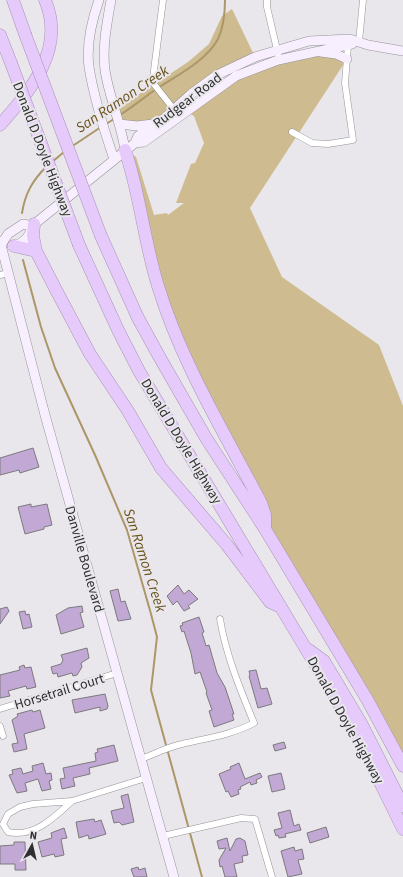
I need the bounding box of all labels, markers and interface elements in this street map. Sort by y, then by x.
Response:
water label: San Ramon Creek [72,60,174,138]
street label: Rudgear Road [149,68,226,133]
street label: Donald D Doyle Highway [7,79,77,220]
street label: Donald D Doyle Highway [136,375,227,508]
street label: Danville Boulevard [59,504,109,615]
water label: San Ramon Creek [118,506,171,616]
street label: Donald D Doyle Highway [302,653,389,788]
street label: Horsetrail Court [12,669,107,715]
north arrow [12,825,52,865]
text: N [29,828,38,844]

